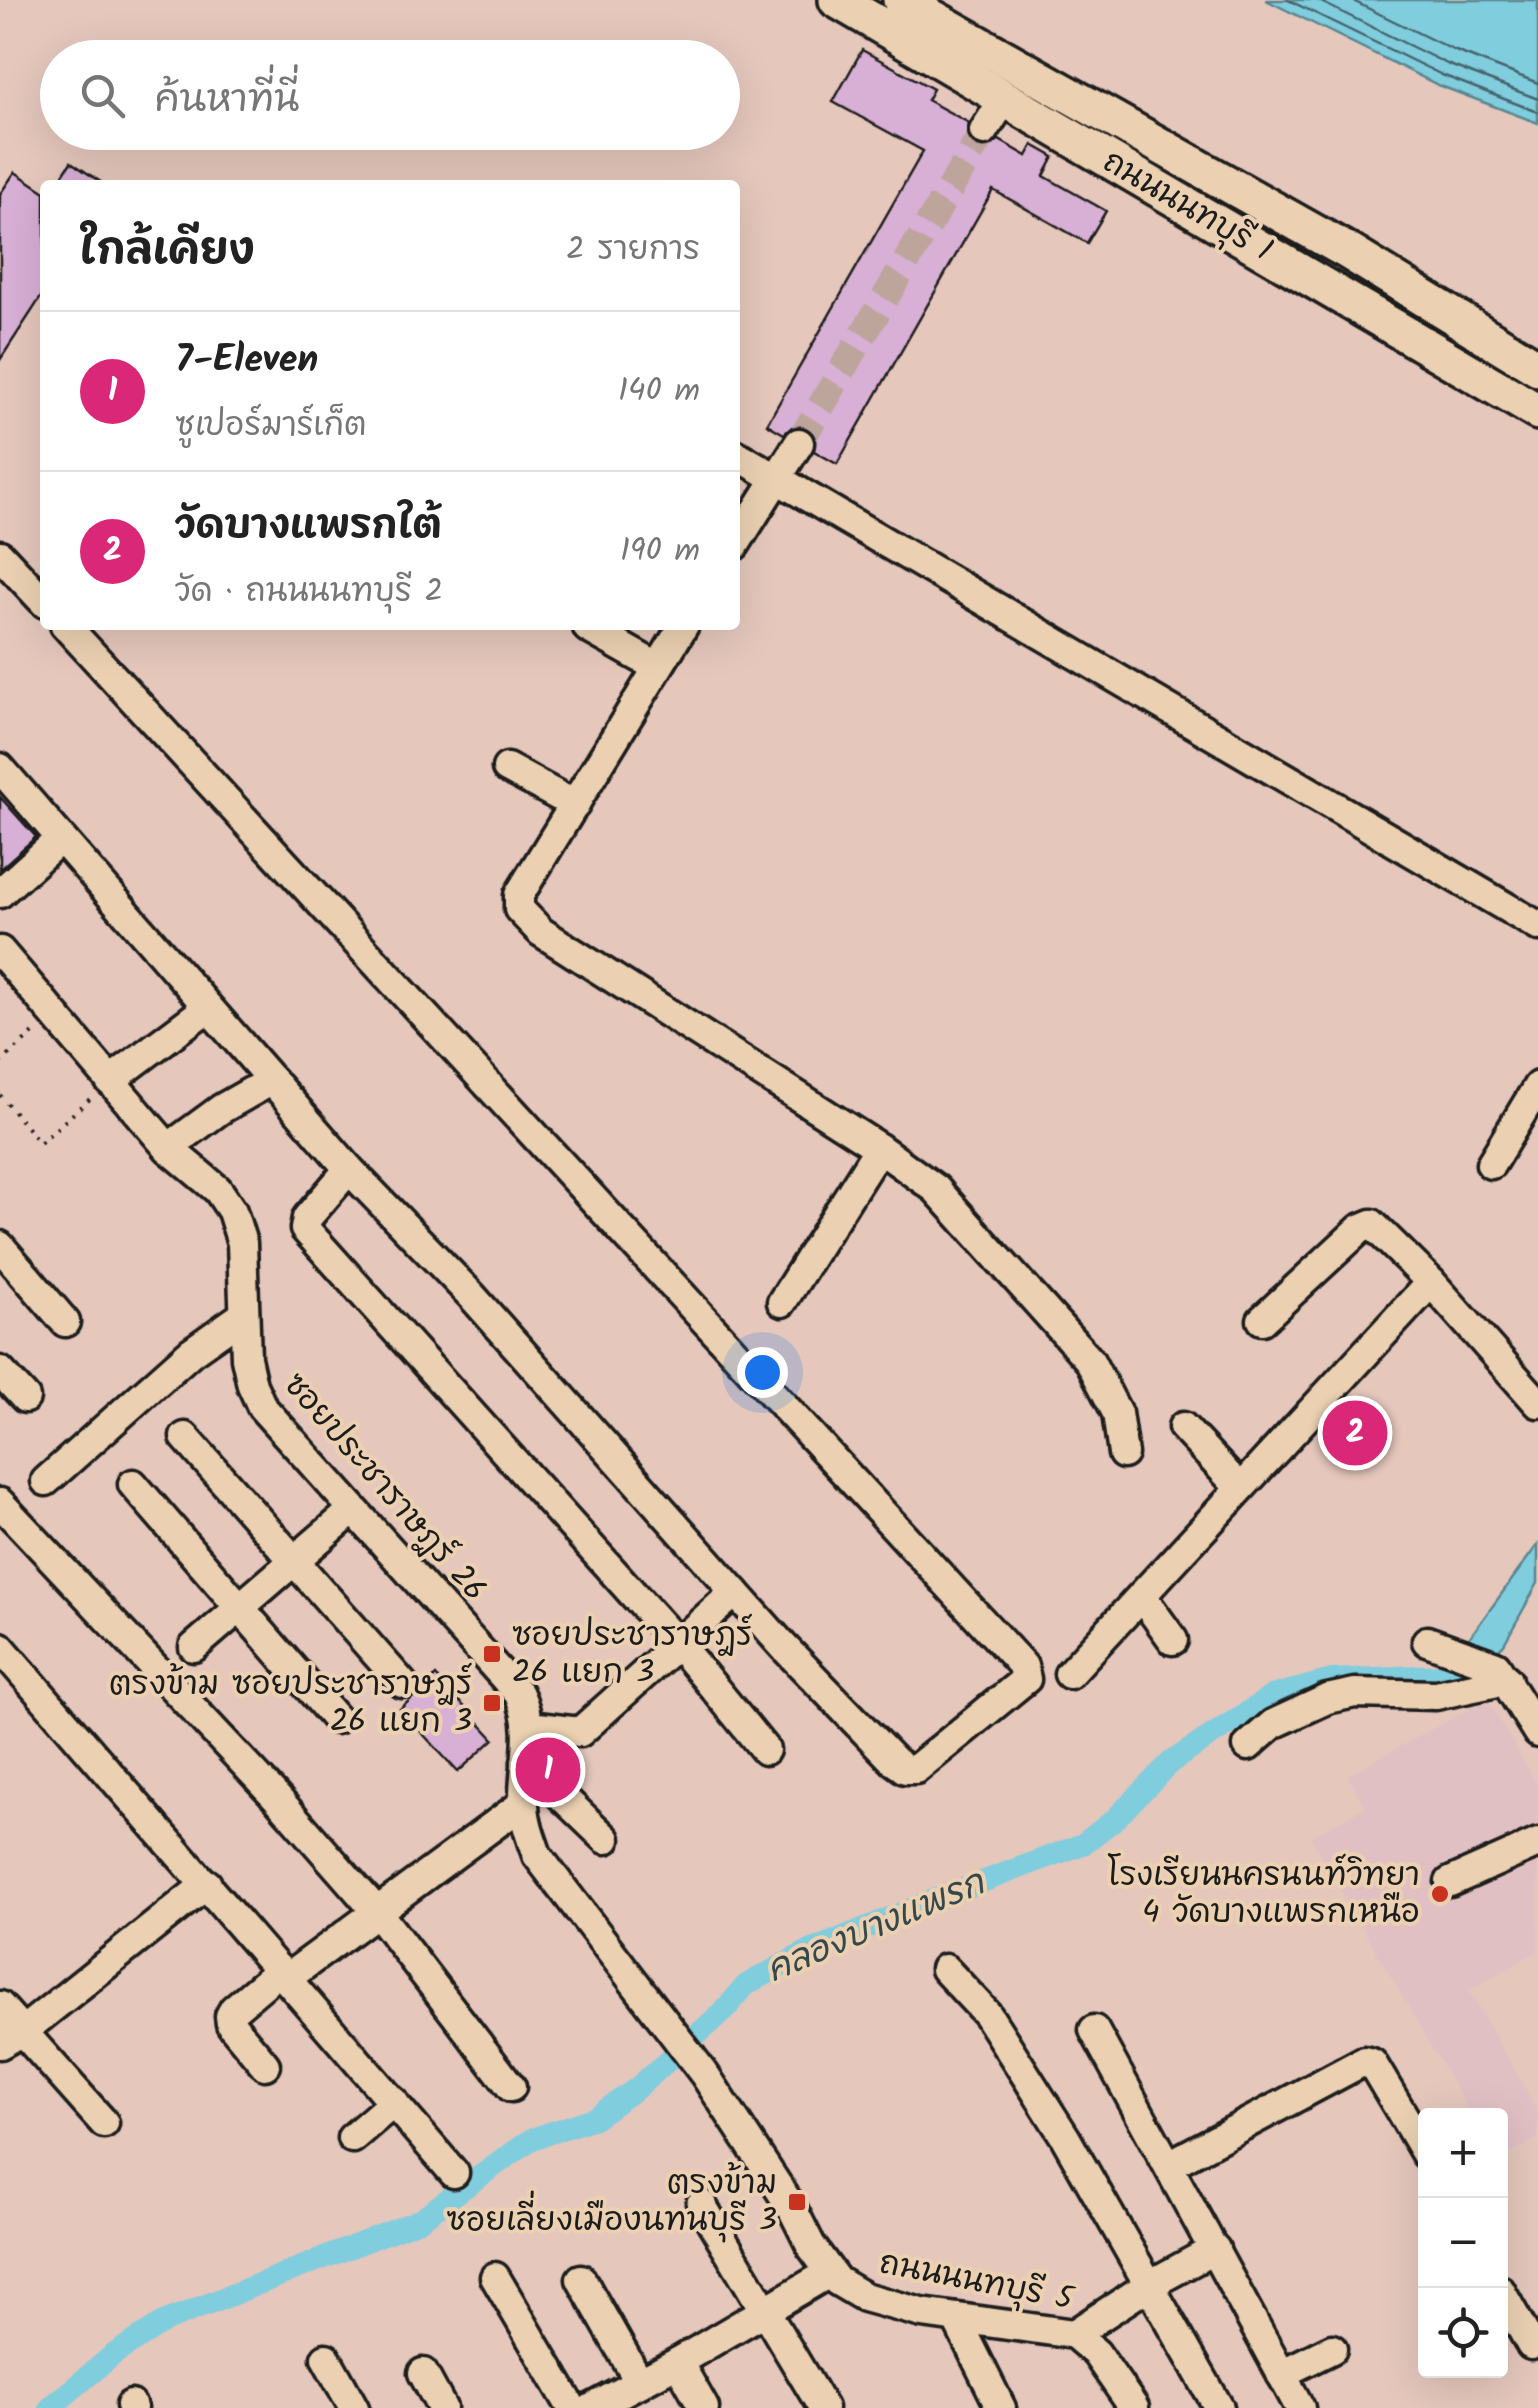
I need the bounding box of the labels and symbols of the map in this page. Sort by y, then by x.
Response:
street label: ถนนนนทบุรี 1 [1092,138,1282,276]
your location [737,1347,788,1398]
street label: ซอยประชาราษฎร์ 26 [270,1362,498,1614]
pin: 2 [1322,1396,1388,1470]
place label: ซอยประชาราษฎร์ 26 แยก 3 [512,1611,752,1699]
marker: ซอยประชาราษฎร์ 26 แยก 3 [481,1643,503,1665]
place label: ตรงข้าม ซอยประชาราษฎร์ 26 แยก 3 [109,1660,472,1748]
marker: ตรงข้าม ซอยประชาราษฎร์ 26 แยก 3 [481,1692,503,1714]
pin: 1 [516,1732,580,1808]
place label: โรงเรียนนครนนท์วิทยา 4 วัดบางแพรกเหนือ [1108,1851,1420,1939]
water label: คลองบางแพรก [758,1856,995,1999]
marker: โรงเรียนนครนนท์วิทยา 4 วัดบางแพรกเหนือ [1429,1883,1451,1905]
place label: ตรงข้าม ซอยเลี่ยงเมืองนทนบุรี 3 [446,2159,777,2247]
marker: ตรงข้าม ซอยเลี่ยงเมืองนทนบุรี 3 [786,2191,808,2213]
street label: ถนนนนทบุรี 5 [875,2238,1079,2326]

